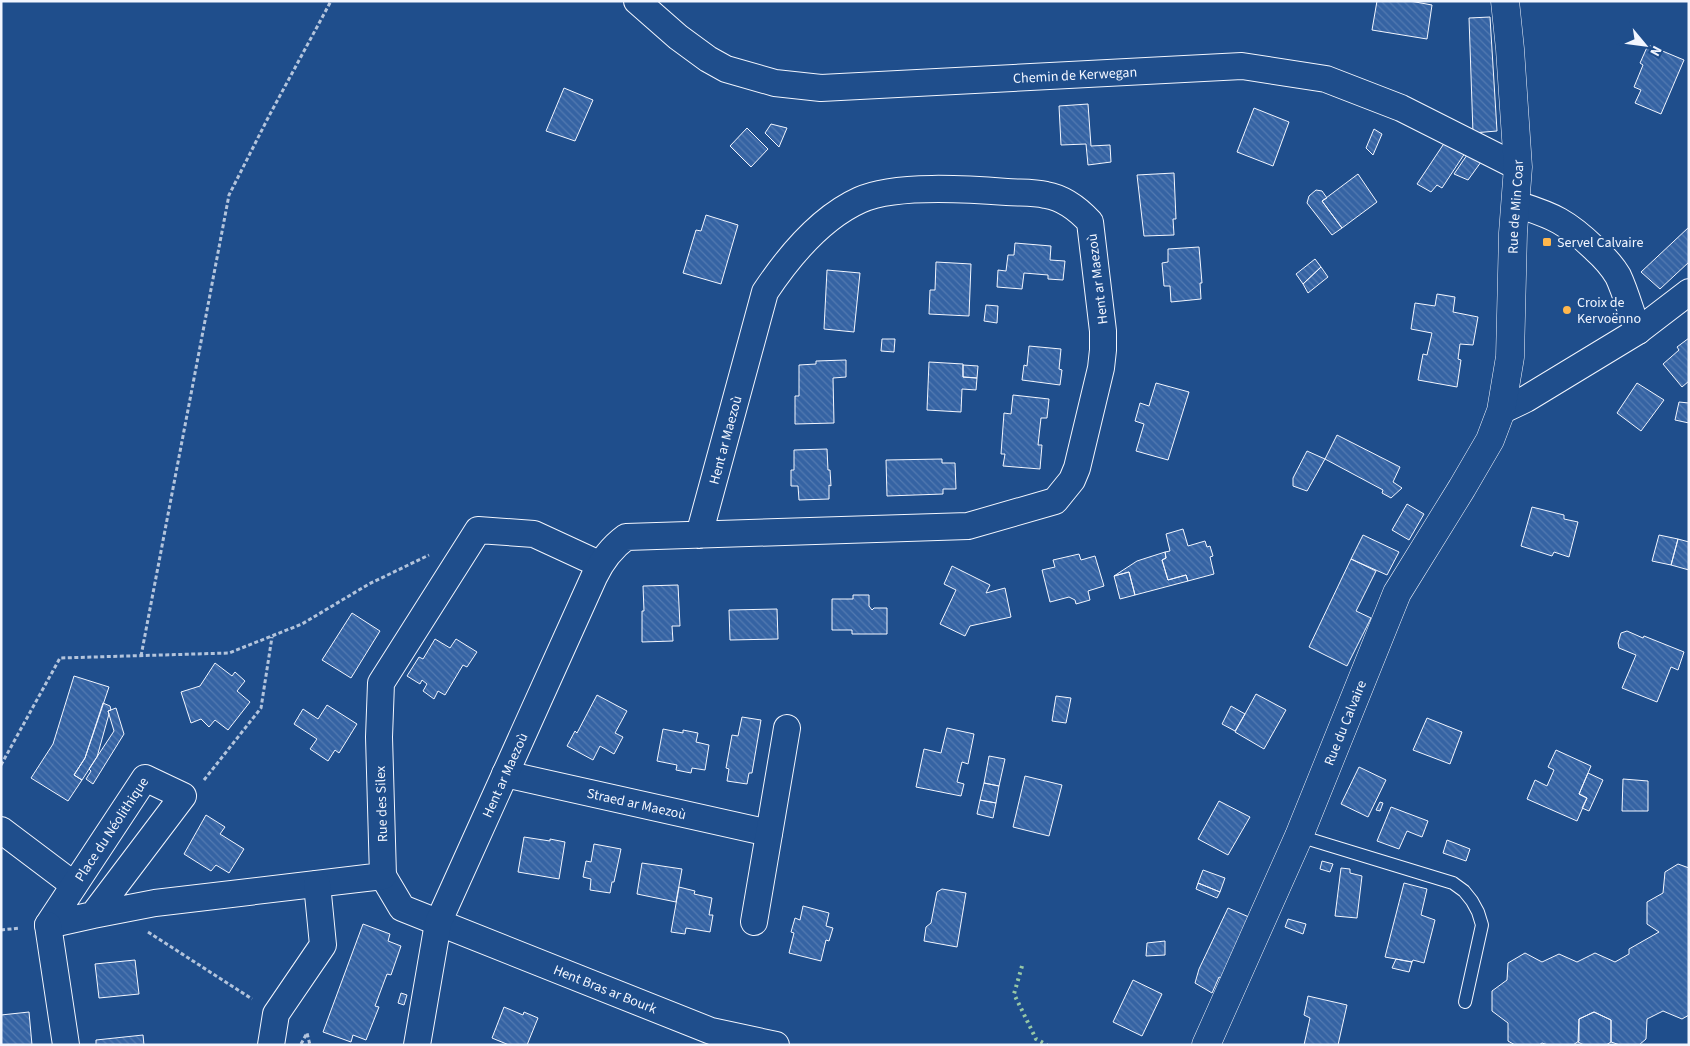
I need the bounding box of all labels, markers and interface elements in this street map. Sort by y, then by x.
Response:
north arrow [1620,20,1670,70]
text: N [1644,42,1666,60]
street label: Chemin de Kerwegan [1013,62,1138,89]
street label: Rue de Min Coar [1503,159,1529,254]
street label: Hent ar Maezoù [1083,232,1113,325]
place label: Servel Calvaire [1557,233,1644,253]
marker: Servel Calvaire [1541,236,1553,248]
place label: Croix de Kervoënno [1577,293,1641,329]
marker: Croix de Kervoënno [1561,304,1573,316]
street label: Hent ar Maezoù [705,394,747,487]
street label: Rue du Calvaire [1319,677,1372,769]
street label: Hent ar Maezoù [478,730,533,821]
street label: Rue des Silex [371,765,393,842]
street label: Place du Néolithique [70,773,154,886]
street label: Straed ar Maezoù [585,784,688,825]
street label: Hent Bras ar Bourk [550,960,660,1019]

